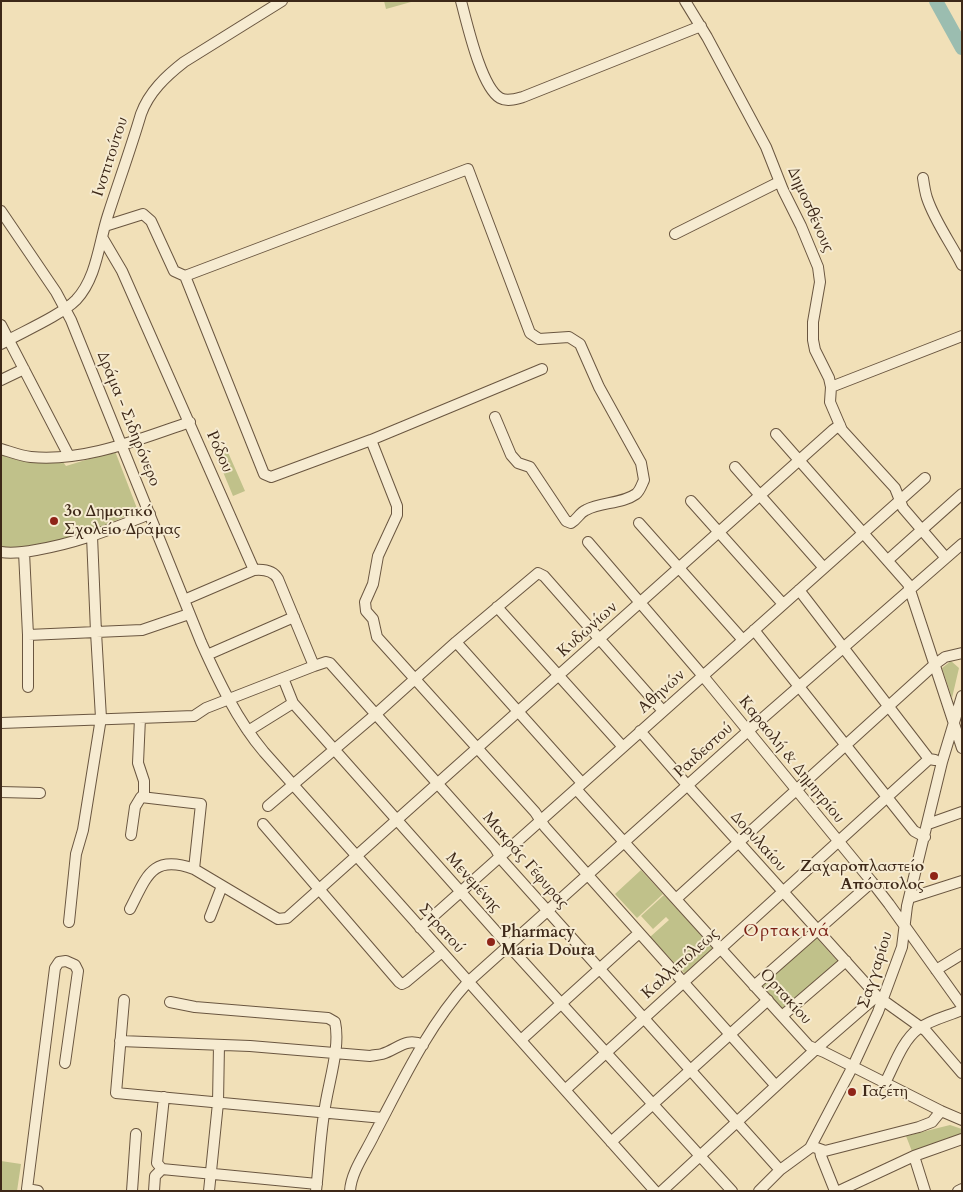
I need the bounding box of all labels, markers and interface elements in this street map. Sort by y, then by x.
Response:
street label: Ινστιτούτου [89,115,133,199]
street label: Δημοσθένους [783,164,837,256]
street label: Δράμα - Σιδηρόνερο [92,349,164,489]
street label: Ρόδου [201,428,237,476]
place label: 3ο Δημοτικό Σχολείο Δράμας [64,502,181,540]
marker: 3ο Δημοτικό Σχολείο Δράμας [48,515,60,527]
street label: Κυδωνίων [554,598,622,662]
street label: Αθηνών [635,666,689,718]
street label: Καραολή & Δημητρίου [734,693,848,827]
street label: Ραιδεστού [671,720,737,782]
street label: Δορυλαίου [726,808,790,876]
street label: Μακράς Γέφυρας [478,809,572,913]
street label: Μενεμένης [441,849,505,917]
place label: Ζαχαροπλαστείο Απόστολος [800,857,924,895]
marker: Ζαχαροπλαστείο Απόστολος [928,870,940,882]
street label: Στρατού [414,900,468,958]
district label: Ορτακινά [742,921,832,943]
place label: Pharmacy Maria Doura [501,923,595,961]
street label: Καλλιπόλεως [638,924,724,1004]
street label: Σαγγαρίου [855,929,897,1011]
marker: Pharmacy Maria Doura [485,936,497,948]
street label: Ορτακίου [755,965,815,1029]
place label: Γαζέτη [862,1082,908,1102]
marker: Γαζέτη [846,1086,858,1098]

